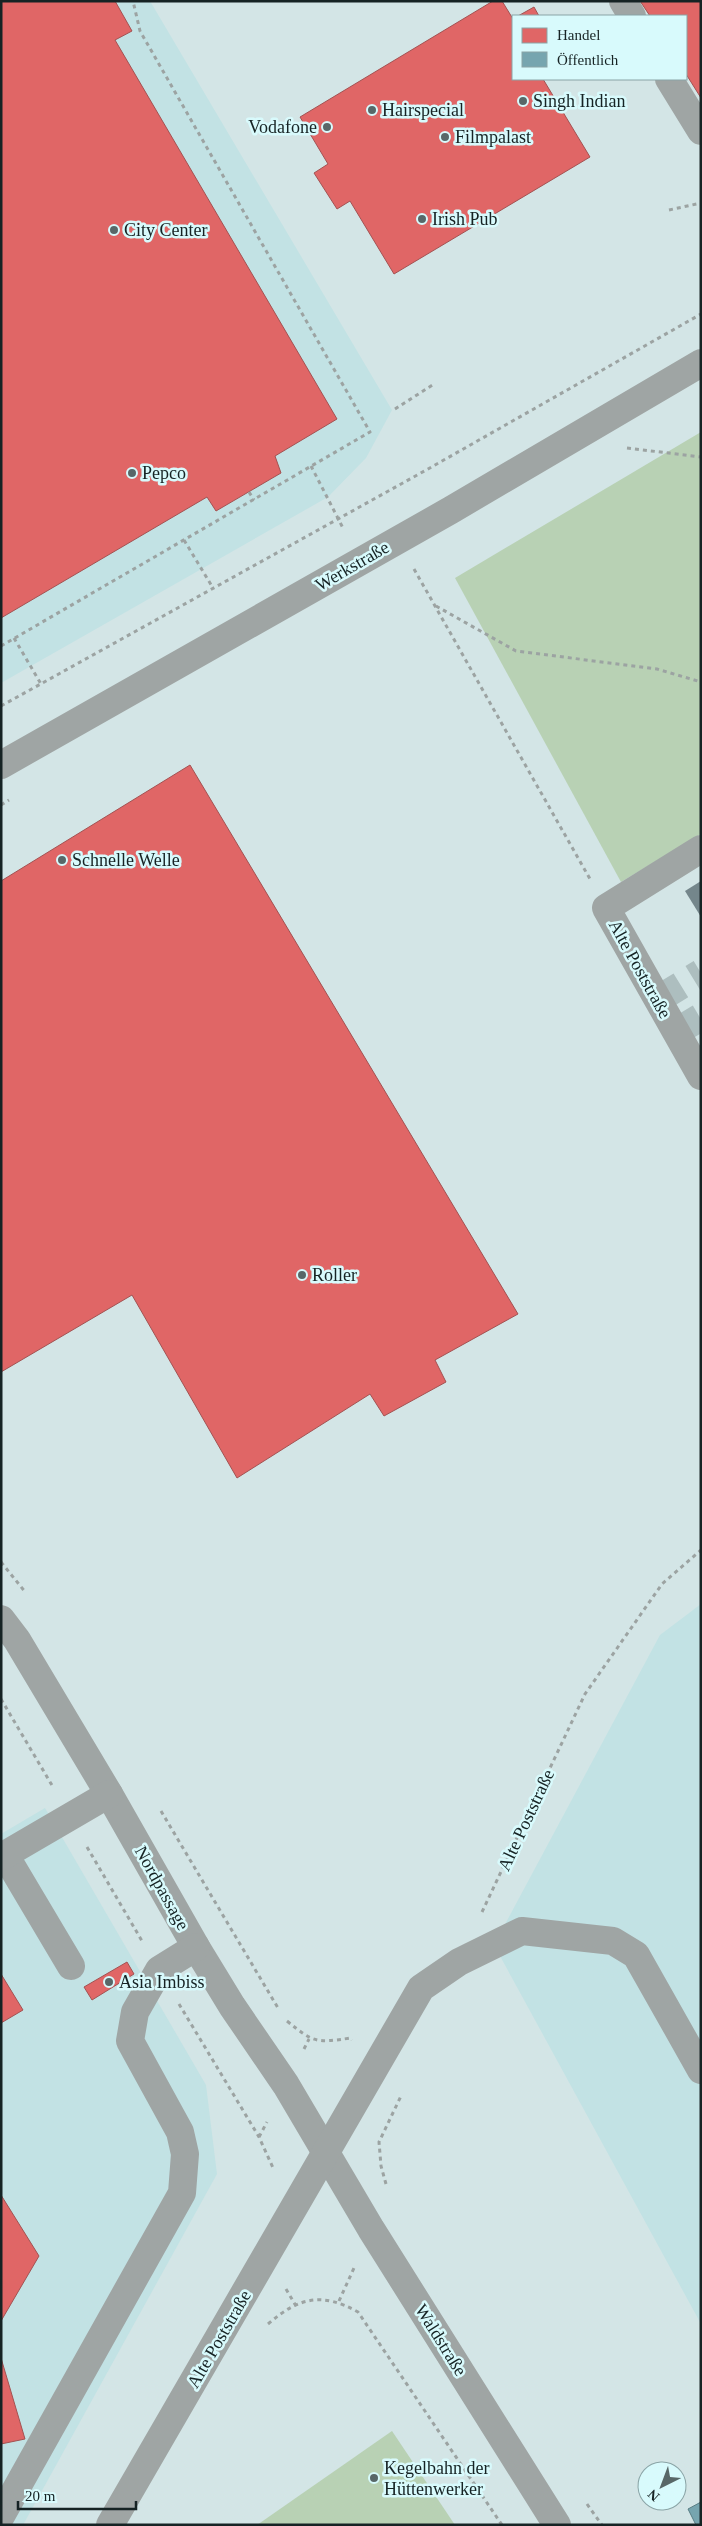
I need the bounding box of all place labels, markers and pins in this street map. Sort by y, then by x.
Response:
place label: Singh Indian [533,91,626,111]
marker: Singh Indian [517,95,529,107]
place label: Hairspecial [382,100,464,120]
marker: Hairspecial [366,104,378,116]
place label: Vodafone [248,117,317,137]
marker: Vodafone [321,121,333,133]
place label: Filmpalast [455,127,531,147]
marker: Filmpalast [439,131,451,143]
place label: Irish Pub [432,209,498,229]
marker: Irish Pub [416,213,428,225]
place label: City Center [124,220,208,240]
marker: City Center [108,224,120,236]
place label: Pepco [142,463,186,483]
marker: Pepco [126,467,138,479]
place label: Schnelle Welle [72,850,180,870]
marker: Schnelle Welle [56,854,68,866]
place label: Roller [312,1265,357,1285]
marker: Roller [296,1269,308,1281]
place label: Asia Imbiss [119,1972,205,1992]
marker: Asia Imbiss [103,1976,115,1988]
place label: Kegelbahn der Hüttenwerker [384,2458,489,2499]
marker: Kegelbahn der Hüttenwerker [368,2472,380,2484]

